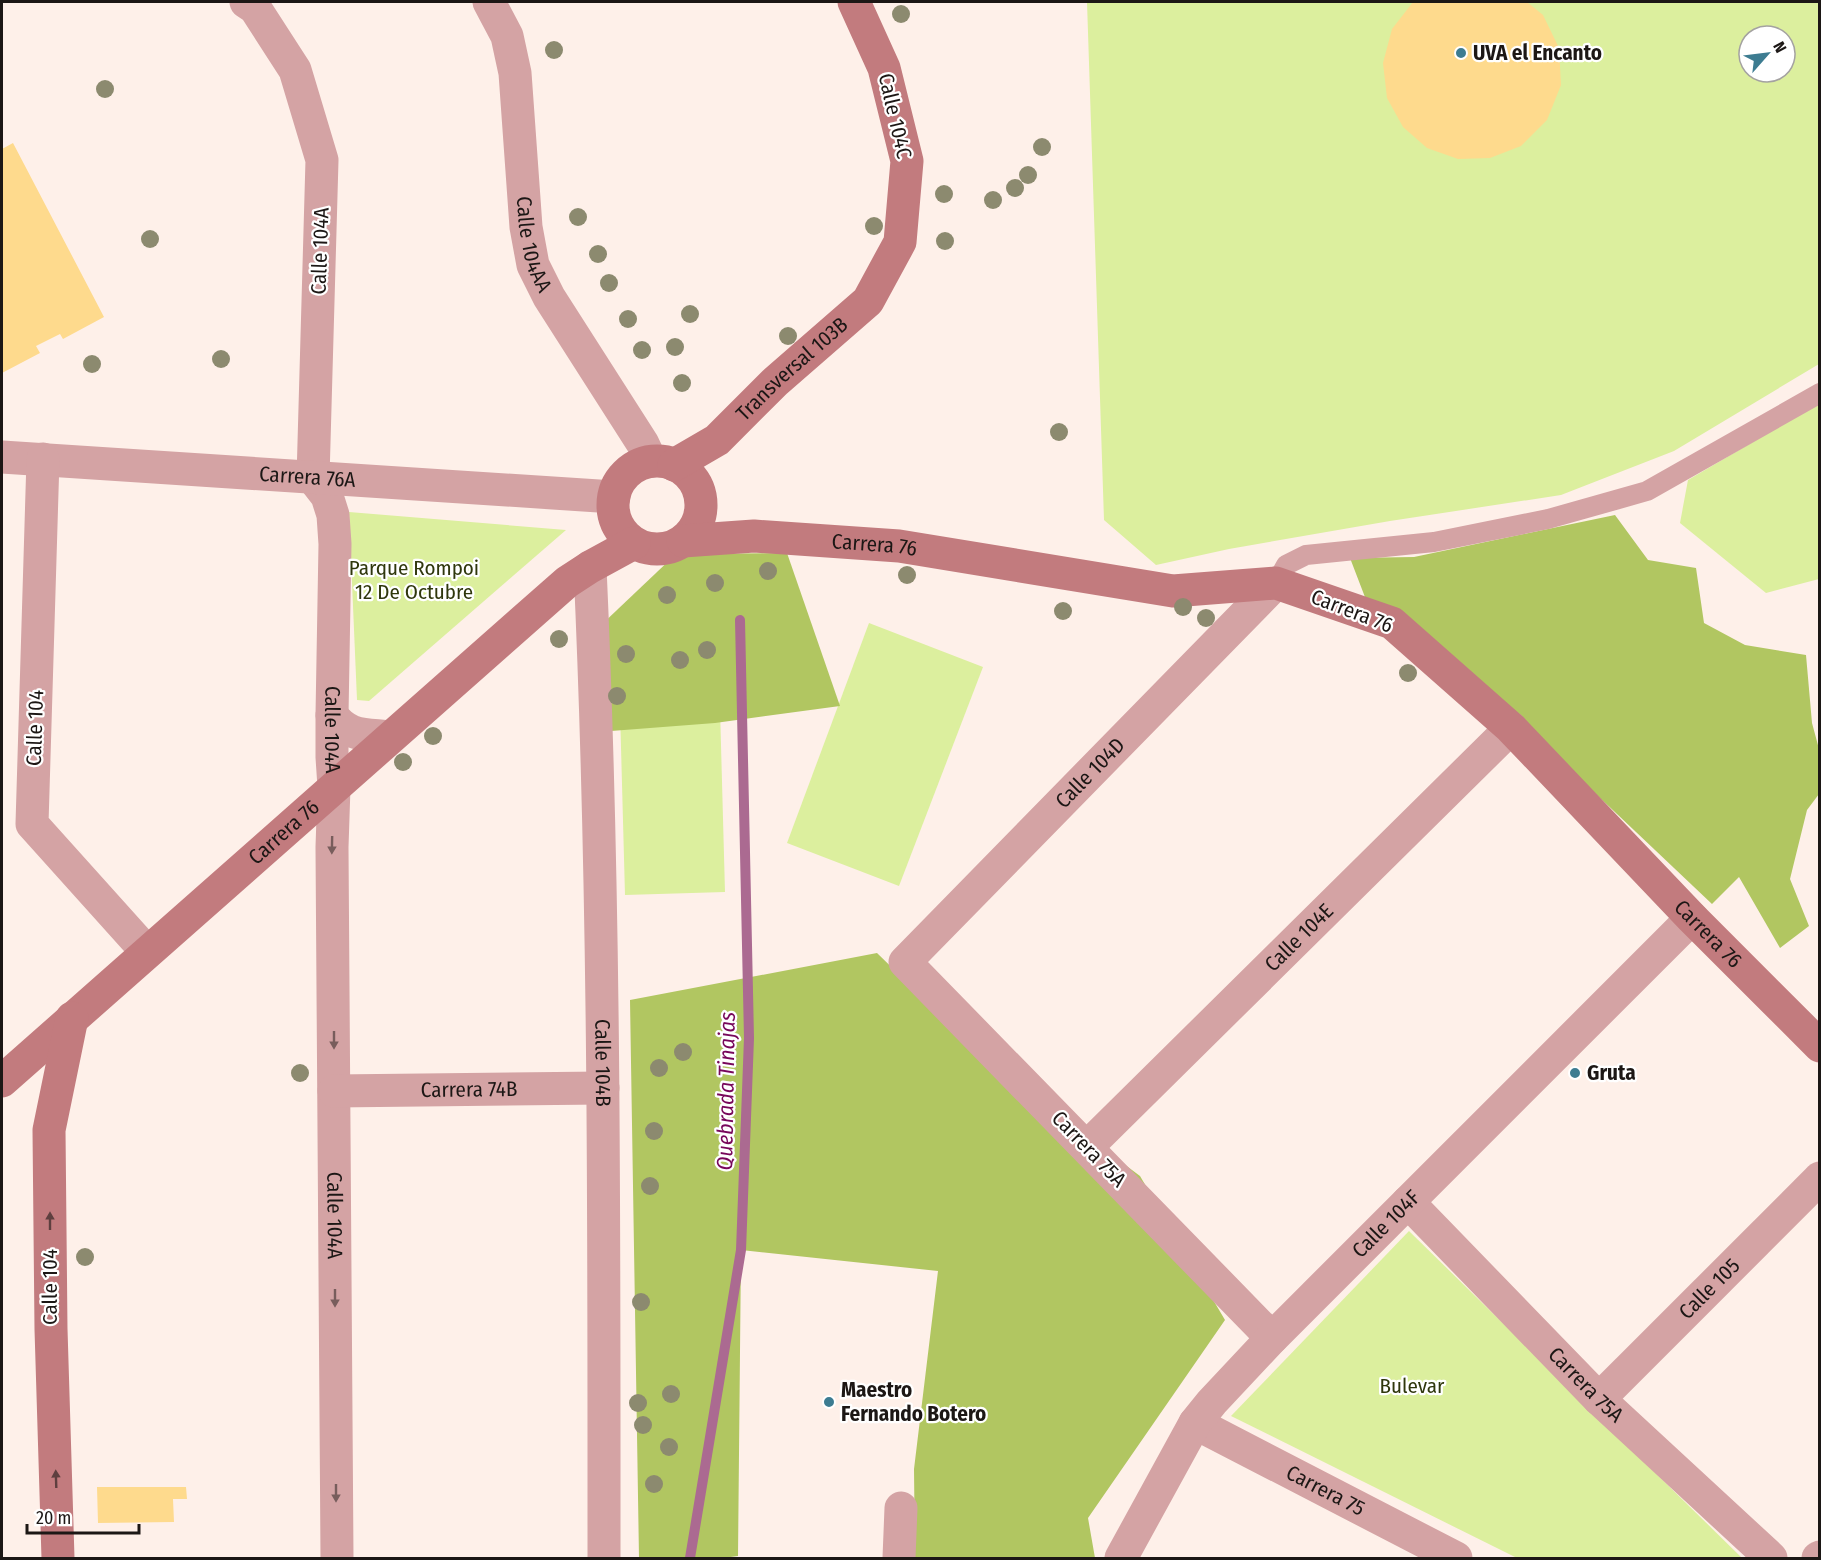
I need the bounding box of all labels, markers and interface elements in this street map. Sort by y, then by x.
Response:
north arrow [1737,24,1797,84]
text: N [1769,38,1790,56]
place label: UVA el Encanto [1473,40,1602,66]
marker: UVA el Encanto [1454,46,1468,60]
street label: Calle 104C [873,71,918,162]
street label: Calle 104AA [511,195,558,297]
street label: Calle 104A [305,207,335,295]
street label: Transversal 103B [731,312,853,426]
street label: Carrera 76A [258,461,356,493]
street label: Carrera 76 [831,528,919,562]
park label: Parque Rompoi 12 De Octubre [349,555,479,605]
street label: Carrera 76 [1307,584,1397,638]
street label: Calle 104A [319,686,346,774]
street label: Calle 104 [21,690,49,766]
street label: Calle 104D [1050,732,1130,814]
street label: Carrera 76 [243,794,325,870]
one-way arrow [327,836,337,855]
street label: Carrera 76 [1669,894,1747,973]
street label: Calle 104E [1259,898,1339,977]
water label: Quebrada Tinajas [711,1011,741,1171]
street label: Calle 104B [589,1019,616,1107]
one-way arrow [329,1031,339,1050]
place label: Gruta [1587,1060,1636,1086]
marker: Gruta [1568,1066,1582,1080]
street label: Carrera 74B [421,1076,517,1103]
street label: Carrera 75A [1046,1105,1132,1193]
street label: Calle 104A [321,1172,348,1259]
street label: Calle 104F [1347,1185,1425,1263]
one-way arrow [45,1212,55,1231]
street label: Calle 104 [37,1249,63,1325]
street label: Calle 105 [1673,1253,1745,1325]
one-way arrow [330,1289,340,1308]
street label: Carrera 75A [1543,1342,1629,1428]
park label: Bulevar [1380,1373,1445,1399]
place label: Maestro Fernando Botero [841,1377,986,1427]
marker: Maestro Fernando Botero [822,1395,836,1409]
street label: Carrera 75 [1282,1459,1369,1522]
one-way arrow [51,1470,60,1489]
one-way arrow [331,1484,341,1503]
scale bar [27,1497,140,1535]
text: 20 m [36,1507,71,1529]

